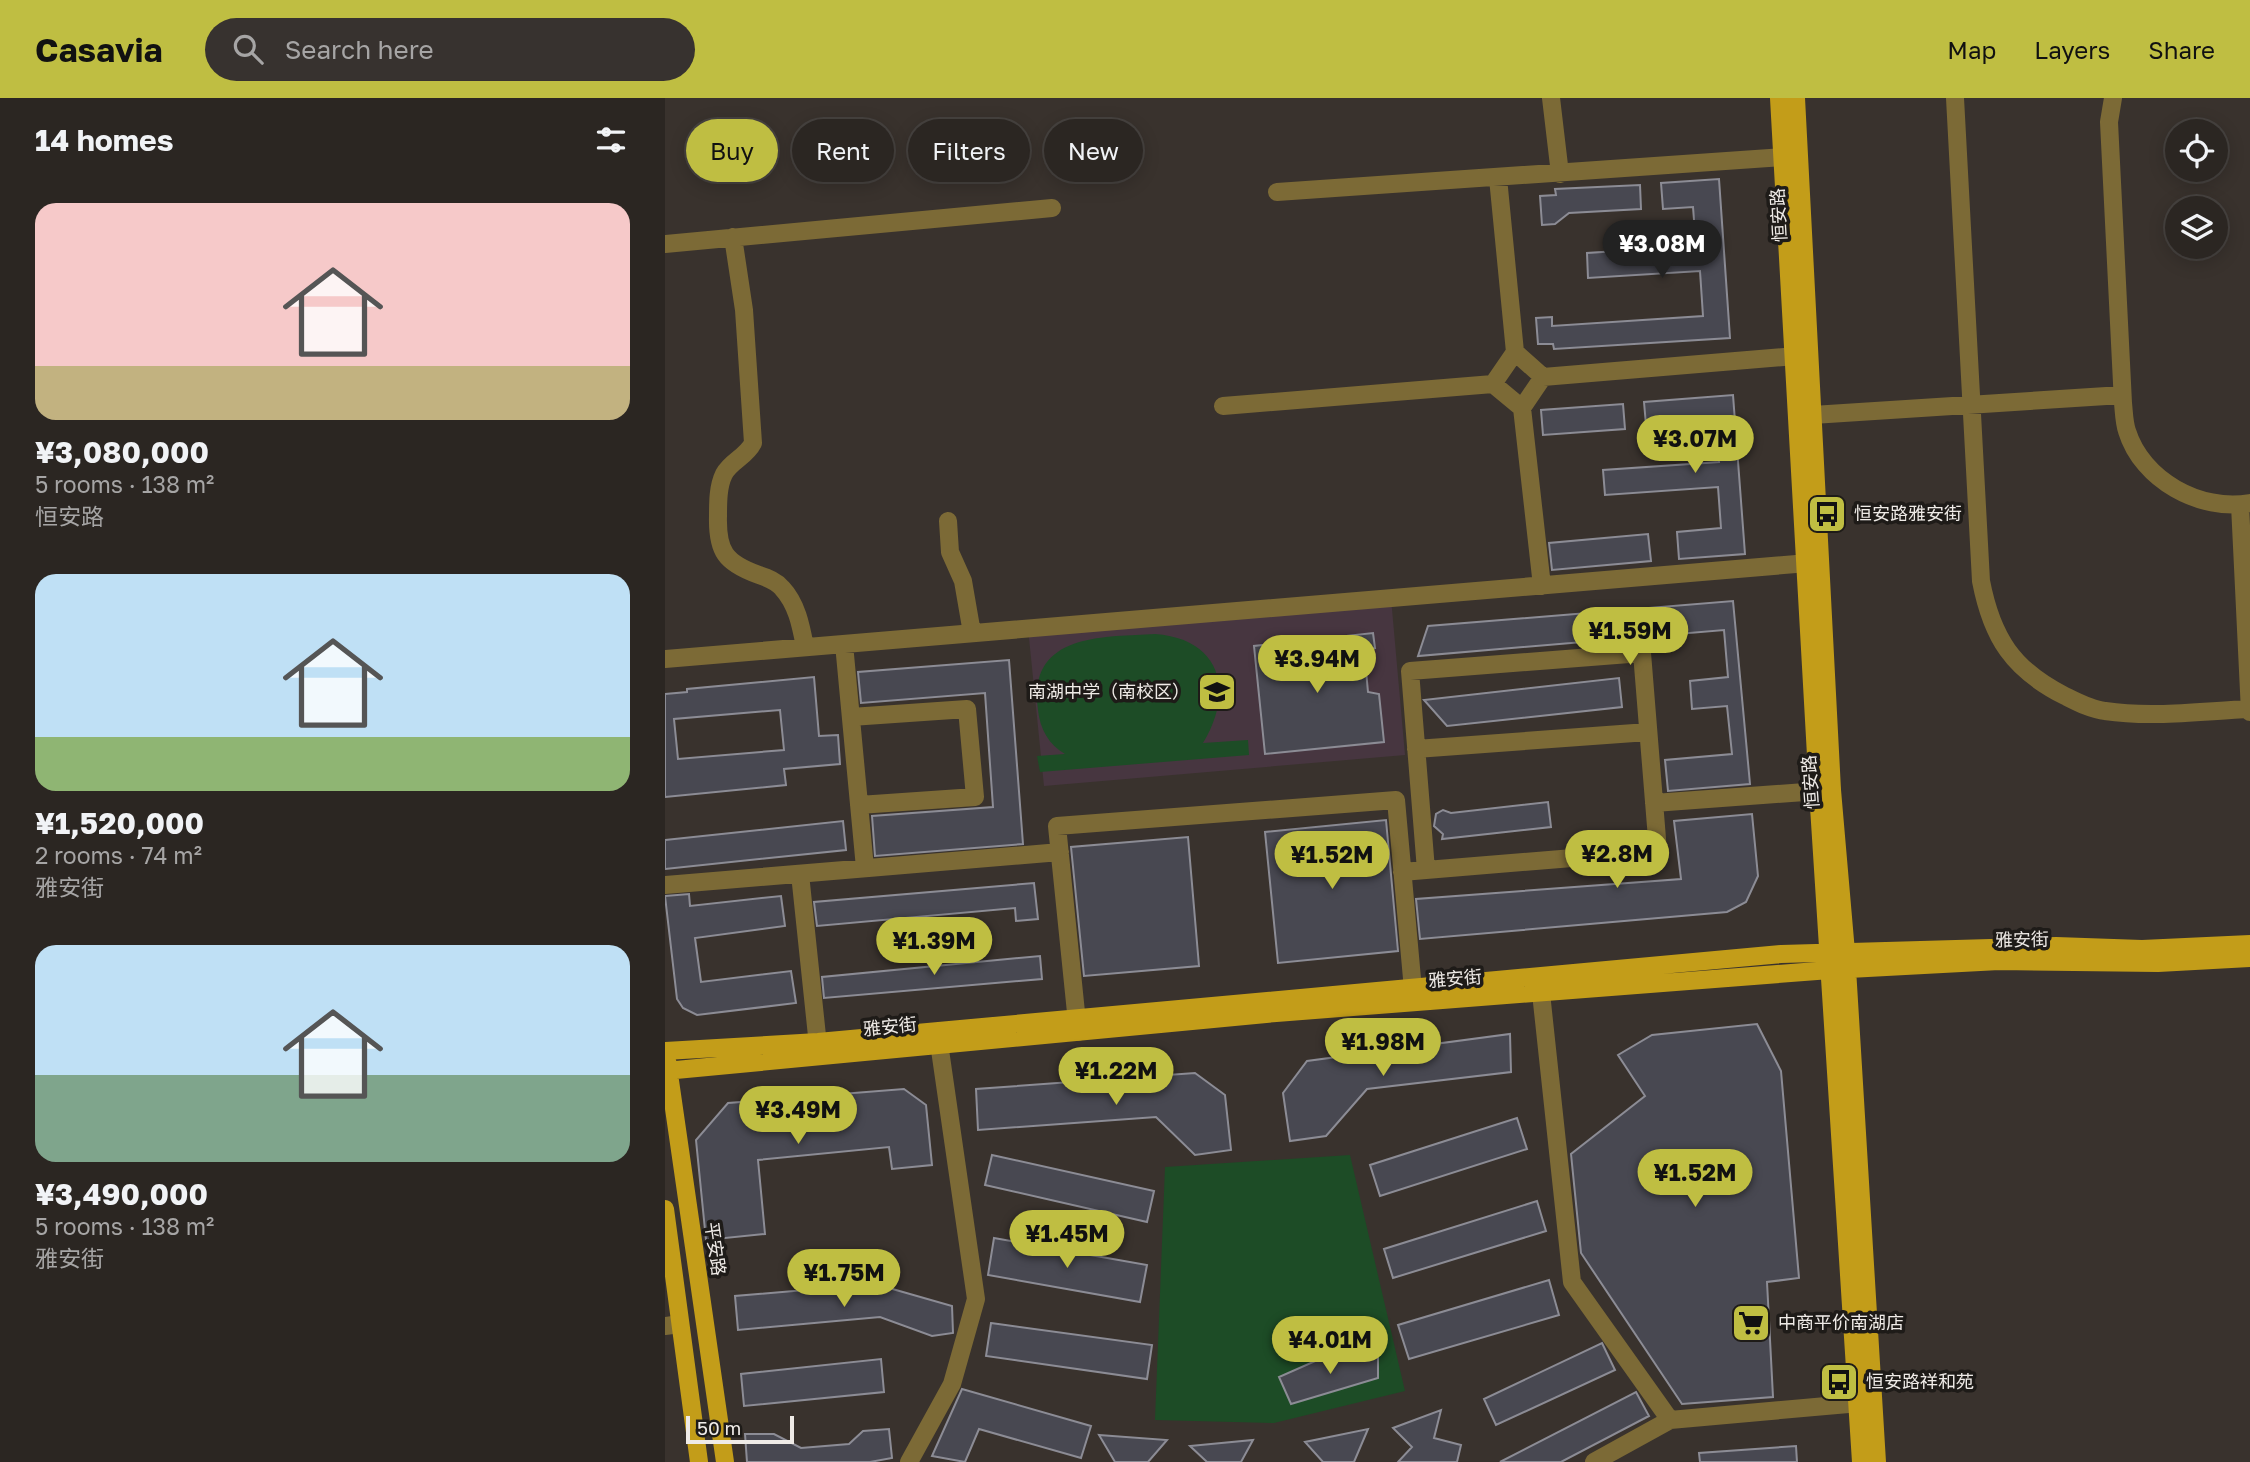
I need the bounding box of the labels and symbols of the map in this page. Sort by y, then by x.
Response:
street label: 恒安路 [1766,188,1790,243]
pin: ¥3.08M [1605,220,1719,280]
pin: ¥3.07M [1638,416,1752,475]
bus stop icon: 恒安路雅安街 [1806,493,1848,535]
place label: 恒安路雅安街 [1854,502,1962,524]
pin: ¥1.59M [1573,608,1687,667]
pin: ¥3.94M [1260,636,1374,695]
school or university icon: 南湖中学（南校区） [1196,671,1238,713]
place label: 南湖中学（南校区） [1028,680,1190,702]
street label: 恒安路 [1797,754,1823,810]
pin: ¥2.8M [1568,830,1666,890]
pin: ¥1.52M [1275,832,1389,891]
pin: ¥1.39M [877,918,991,977]
street label: 雅安街 [1995,928,2049,950]
street label: 雅安街 [1427,965,1483,991]
street label: 雅安街 [862,1012,918,1040]
pin: ¥1.98M [1326,1018,1440,1078]
pin: ¥1.22M [1059,1048,1173,1107]
pin: ¥3.49M [741,1086,855,1146]
pin: ¥1.52M [1638,1150,1752,1209]
pin: ¥1.45M [1010,1210,1124,1270]
street label: 平安路 [701,1221,731,1277]
pin: ¥1.75M [787,1250,901,1309]
supermarket icon: 中商平价南湖店 [1730,1302,1772,1344]
place label: 中商平价南湖店 [1778,1311,1904,1333]
pin: ¥4.01M [1273,1316,1387,1376]
bus stop icon: 恒安路祥和苑 [1818,1361,1860,1403]
place label: 恒安路祥和苑 [1866,1370,1974,1392]
scale bar [686,1413,795,1445]

